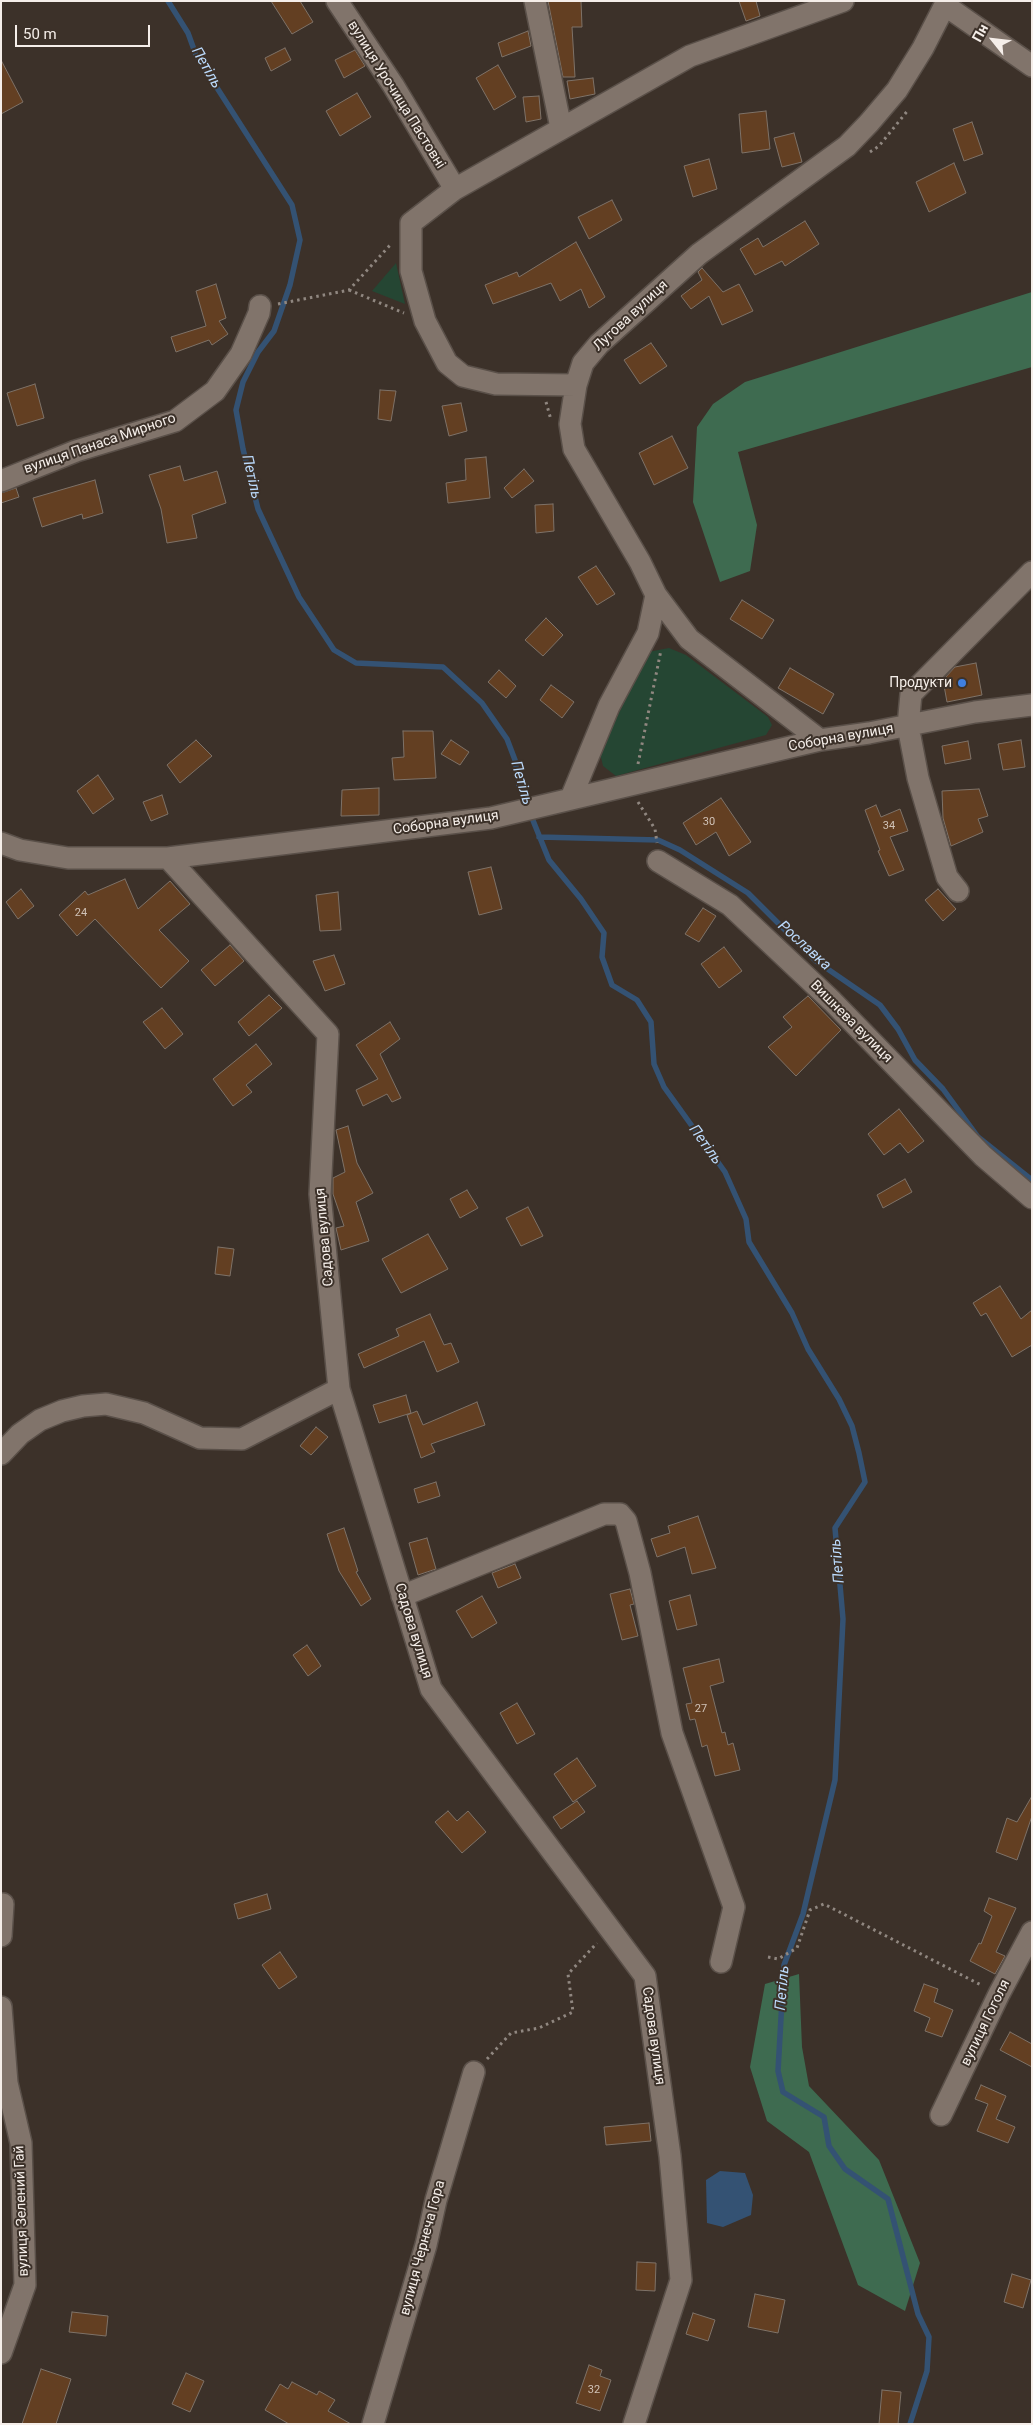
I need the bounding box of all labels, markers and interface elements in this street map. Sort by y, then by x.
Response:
scale bar [18,15,152,47]
north arrow [968,15,1018,65]
street label: вулиця Урочища Пастовні [344,18,448,172]
text: Пн [969,21,991,44]
text: 50 m [23,25,57,43]
water label: Петіль [187,44,225,92]
street label: Лугова вулиця [590,277,672,355]
street label: вулиця Панаса Мирного [22,410,178,478]
water label: Петіль [237,453,265,501]
place label: Продукти [889,675,952,691]
marker: Продукти [956,677,968,689]
street label: Соборна вулиця [787,720,895,756]
water label: Петіль [506,759,536,807]
street label: Соборна вулиця [392,807,500,839]
house number: 30 [703,815,715,829]
house number: 34 [883,819,895,833]
house number: 24 [75,906,87,920]
water label: Рославка [774,917,834,975]
street label: Вишнева вулиця [806,977,896,1067]
water label: Петіль [685,1122,725,1168]
street label: Садова вулиця [312,1187,338,1287]
water label: Петіль [827,1538,849,1584]
street label: Садова вулиця [391,1581,435,1681]
house number: 27 [695,1702,707,1716]
water label: Петіль [772,1965,794,2011]
street label: вулиця Гоголя [958,1977,1014,2069]
street label: Садова вулиця [638,1986,668,2086]
street label: вулиця Зелений Гай [11,2145,33,2277]
street label: вулиця Чернеча Гора [397,2179,449,2317]
house number: 32 [588,2383,600,2397]

